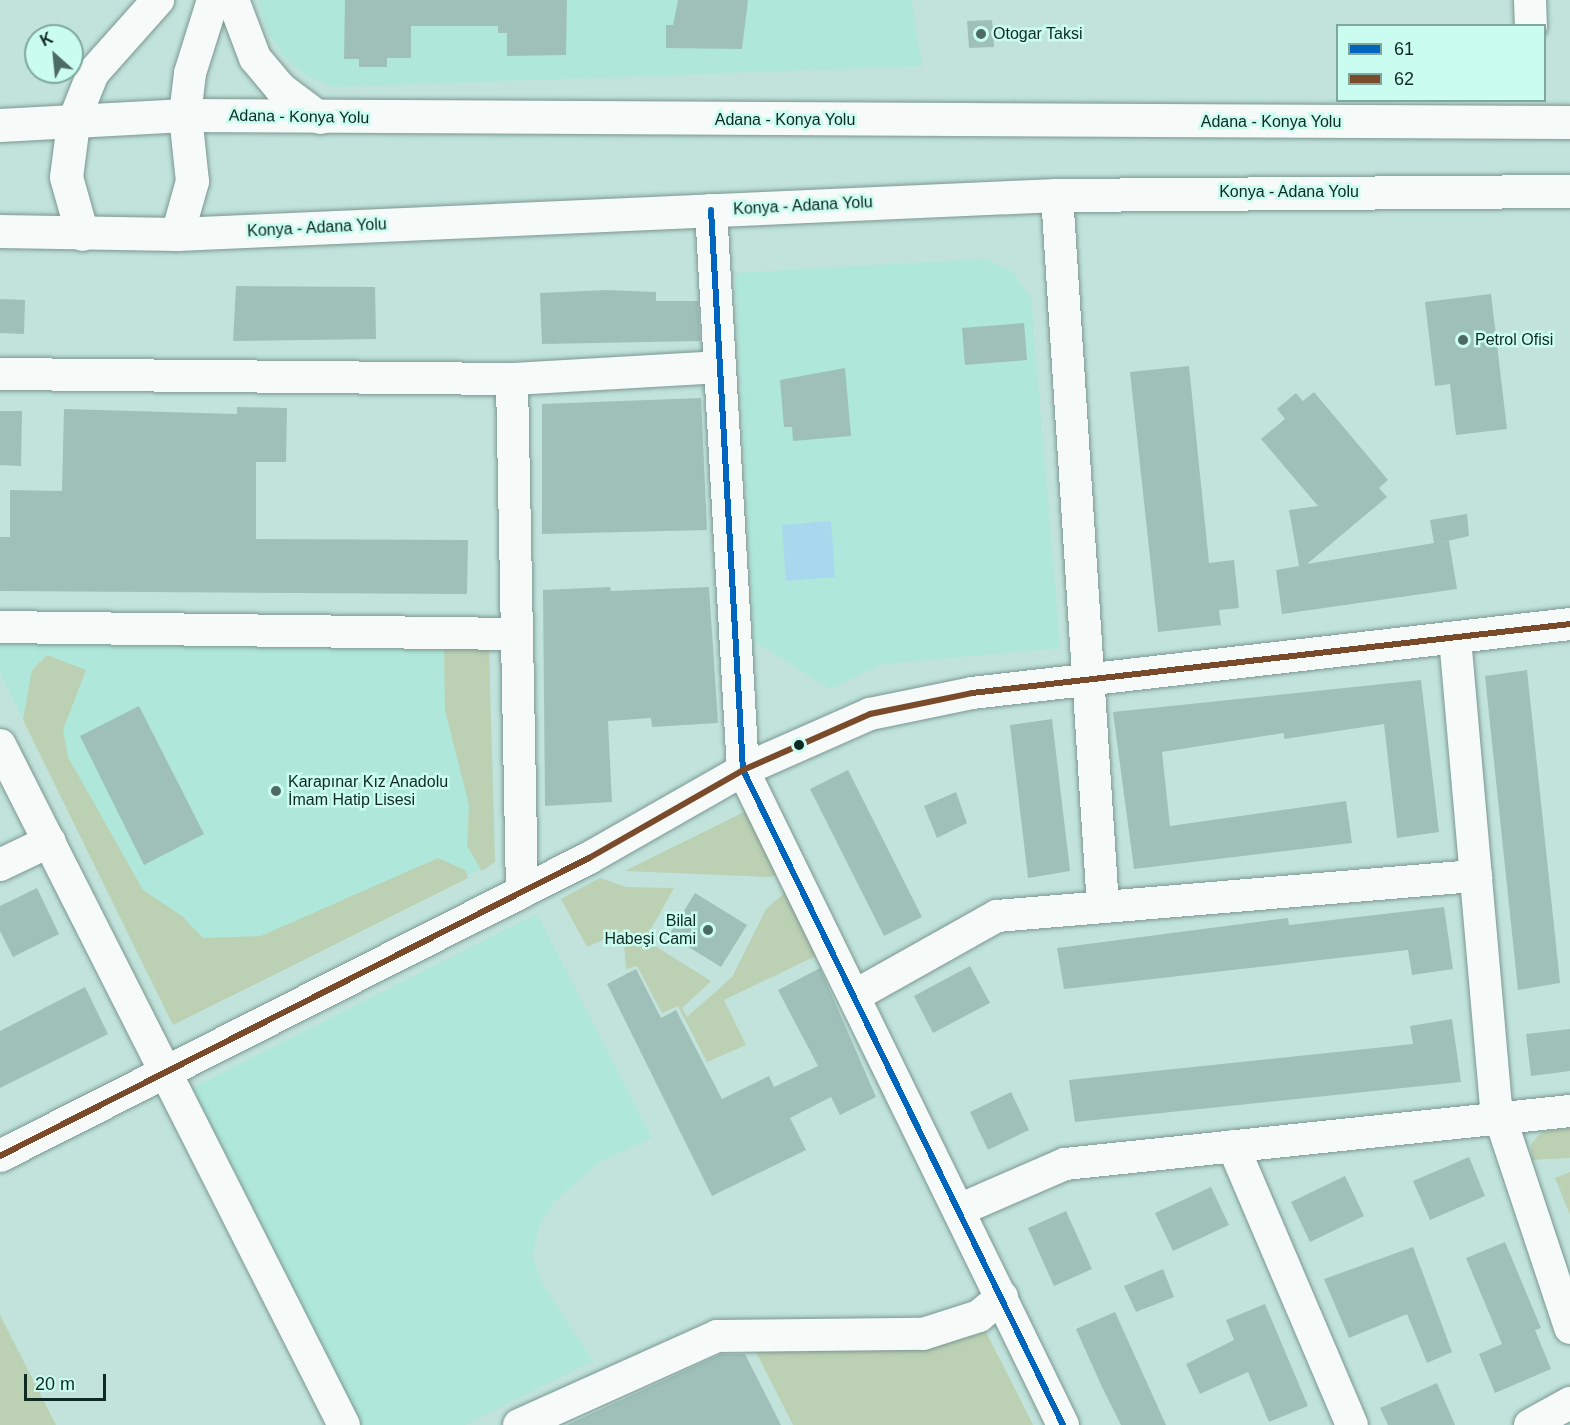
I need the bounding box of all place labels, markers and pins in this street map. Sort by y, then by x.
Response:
place label: Otogar Taksi [993,24,1083,44]
marker: Otogar Taksi [974,27,988,41]
place label: Petrol Ofisi [1475,330,1553,350]
marker: Petrol Ofisi [1456,333,1470,347]
unlabelled marker [793,739,805,751]
place label: Karapınar Kız Anadolu İmam Hatip Lisesi [288,772,449,810]
marker: Karapınar Kız Anadolu İmam Hatip Lisesi [269,784,283,798]
place label: Bilal Habeşi Cami [604,911,696,949]
marker: Bilal Habeşi Cami [701,923,715,937]

